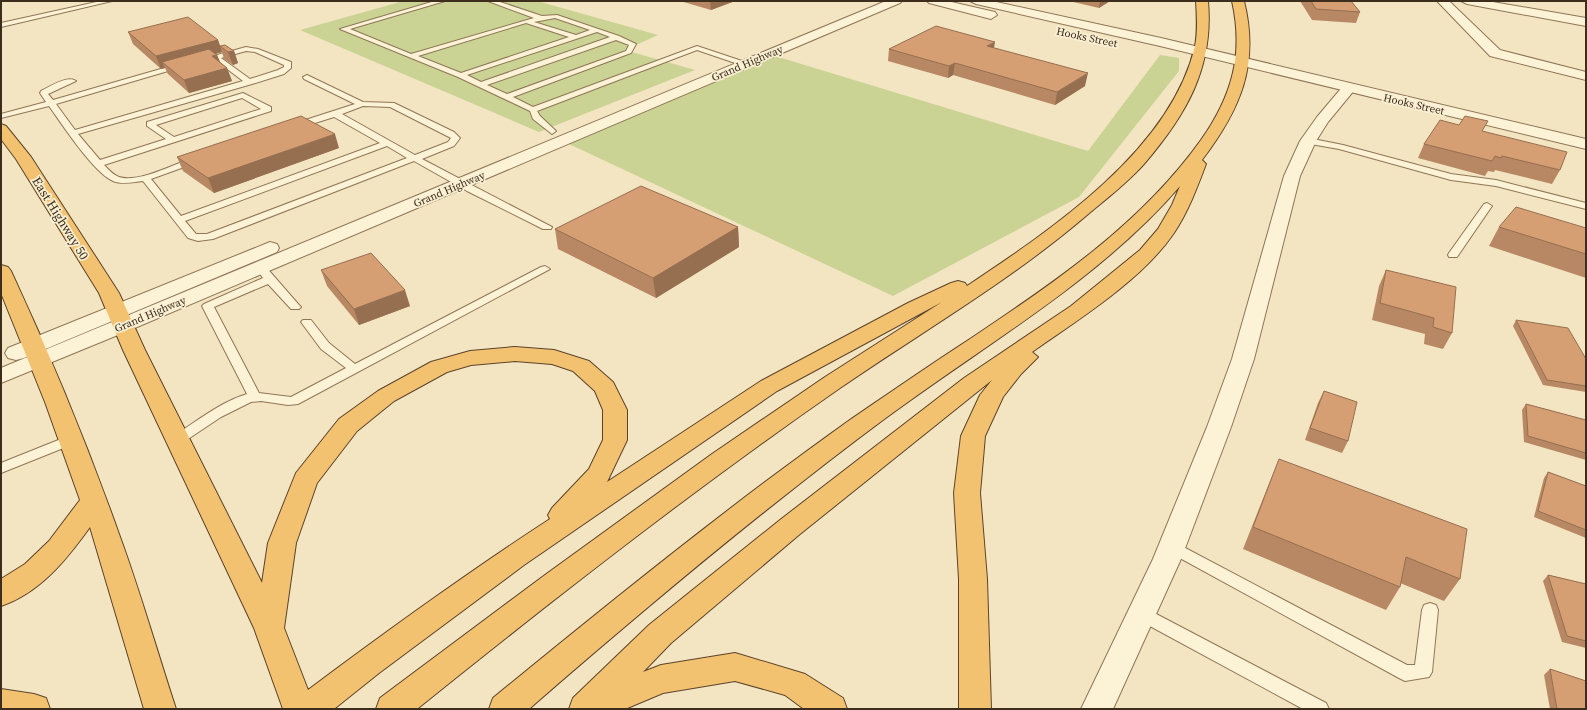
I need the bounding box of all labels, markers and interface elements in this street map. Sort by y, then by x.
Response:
street label: Hooks Street [1055,24,1119,51]
street label: Grand Highway [709,42,786,85]
street label: Hooks Street [1382,90,1446,119]
street label: Grand Highway [411,168,488,211]
street label: East Highway 50 [28,174,93,263]
street label: Grand Highway [112,293,189,336]

